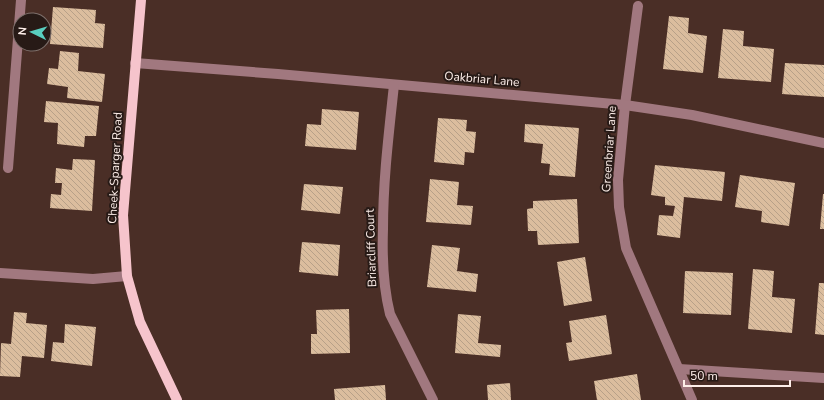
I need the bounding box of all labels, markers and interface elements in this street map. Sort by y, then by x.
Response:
north arrow [12,12,52,52]
text: N [15,26,30,36]
street label: Oakbriar Lane [444,68,520,90]
street label: Greenbriar Lane [598,105,620,193]
street label: Cheek-Sparger Road [104,112,126,224]
street label: Briarcliff Court [362,208,380,287]
scale bar [684,362,790,388]
text: 50 m [690,368,718,384]

